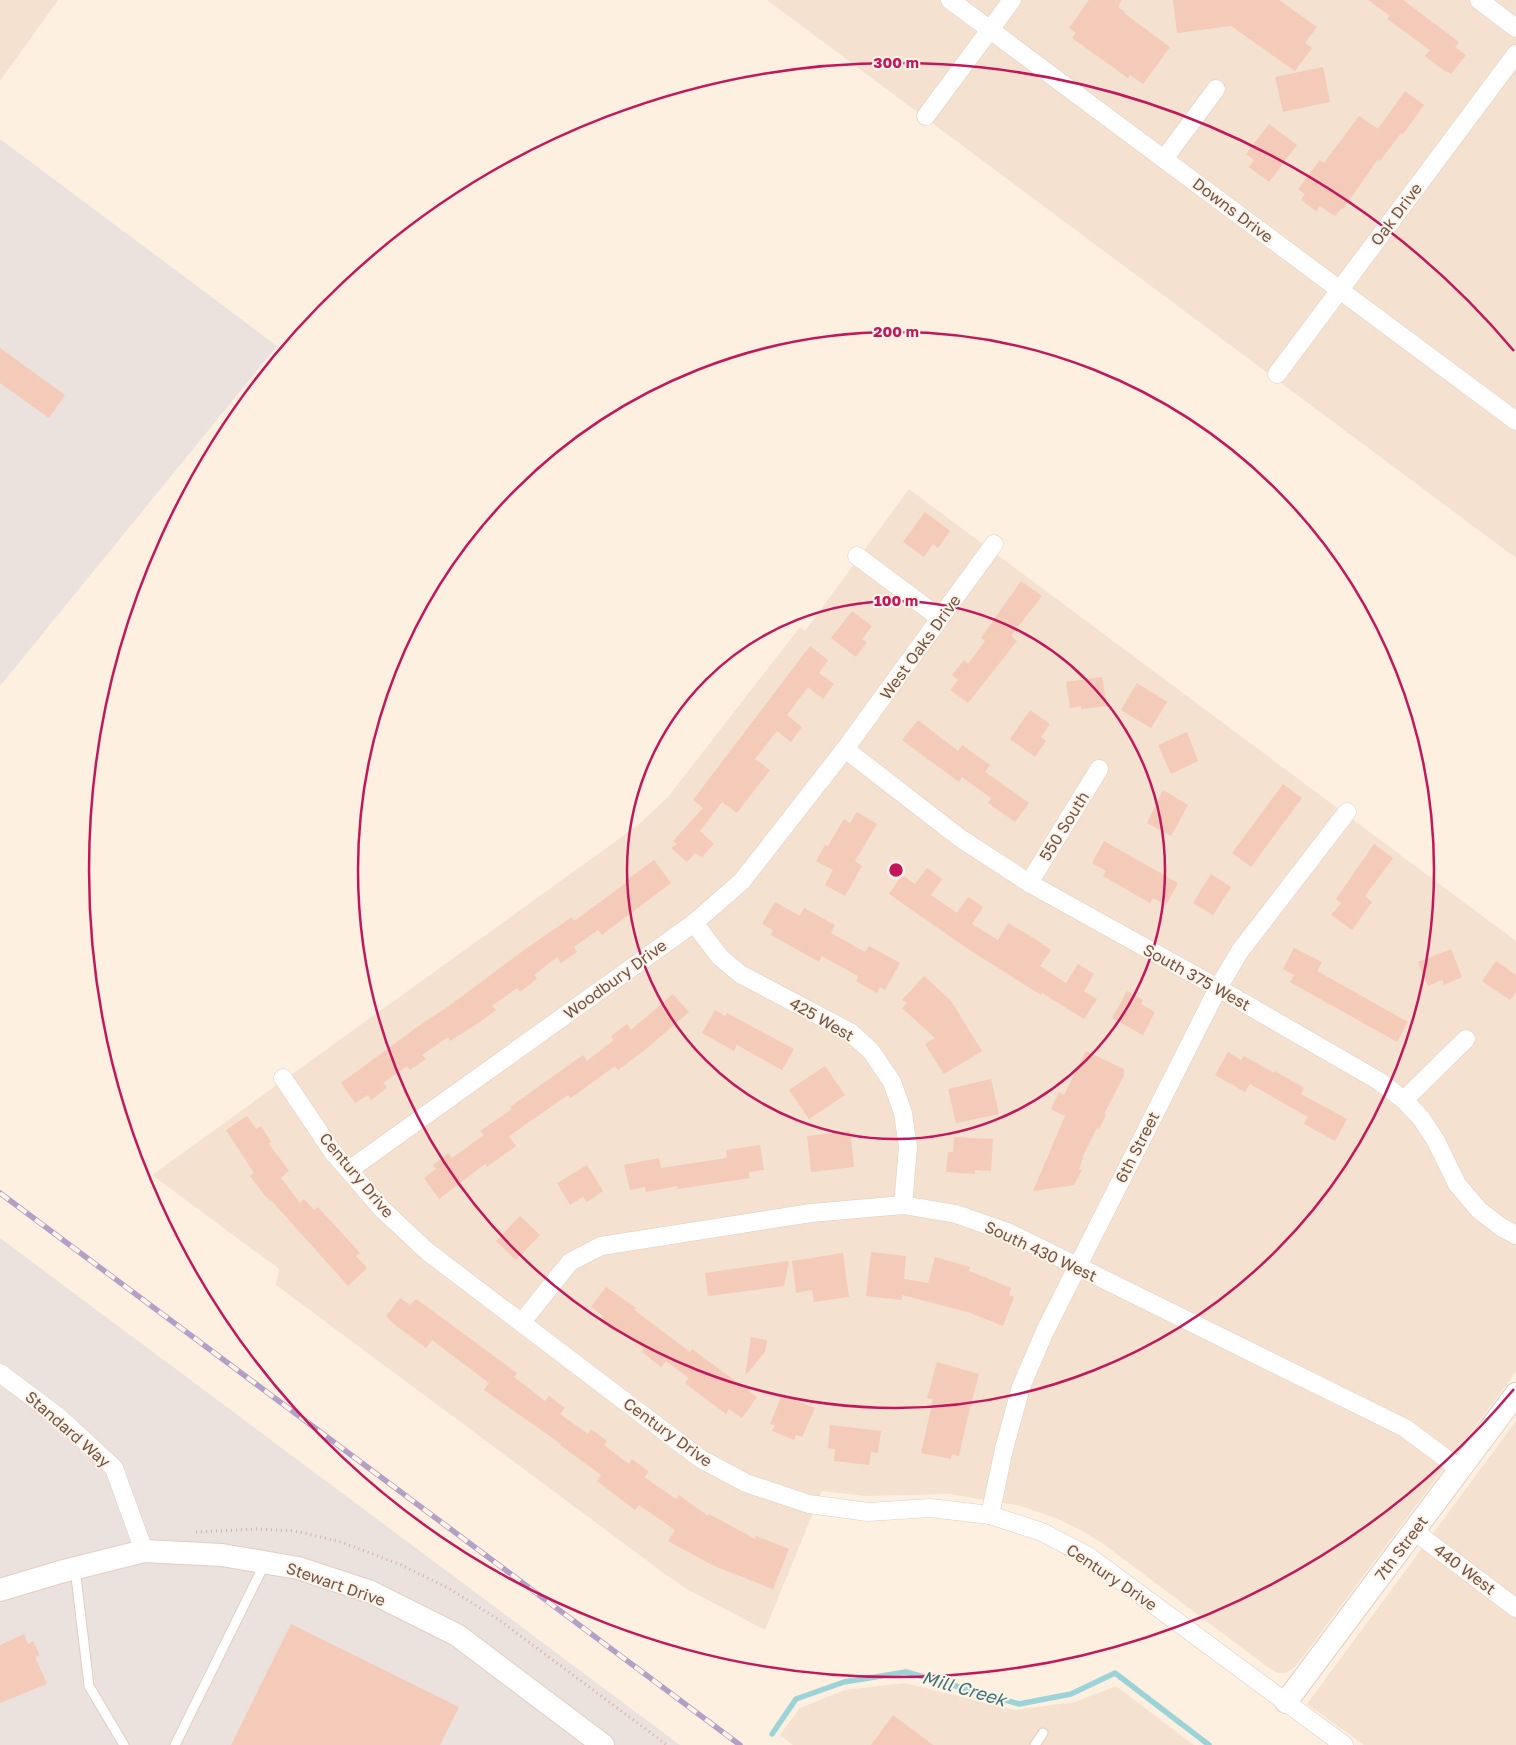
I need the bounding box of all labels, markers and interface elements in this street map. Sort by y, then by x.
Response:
text: 300 m [873,53,919,71]
street label: Downs Drive [1189,173,1277,247]
street label: Oak Drive [1366,179,1426,249]
text: 200 m [873,322,919,340]
text: 100 m [874,591,918,609]
street label: West Oaks Drive [875,591,965,703]
street label: 550 South [1035,788,1093,864]
centre of rings [887,861,905,879]
street label: Woodbury Drive [560,935,670,1023]
street label: South 375 West [1140,939,1254,1015]
street label: 425 West [786,993,858,1045]
street label: 6th Street [1111,1108,1163,1186]
street label: Century Drive [316,1128,398,1222]
street label: South 430 West [982,1216,1100,1286]
street label: Standard Way [21,1387,115,1471]
street label: Century Drive [620,1393,716,1471]
street label: 7th Street [1370,1512,1432,1584]
street label: Century Drive [1063,1539,1161,1615]
street label: 440 West [1430,1539,1500,1599]
street label: Stewart Drive [284,1558,388,1610]
water label: Mill Creek [920,1666,1011,1711]

